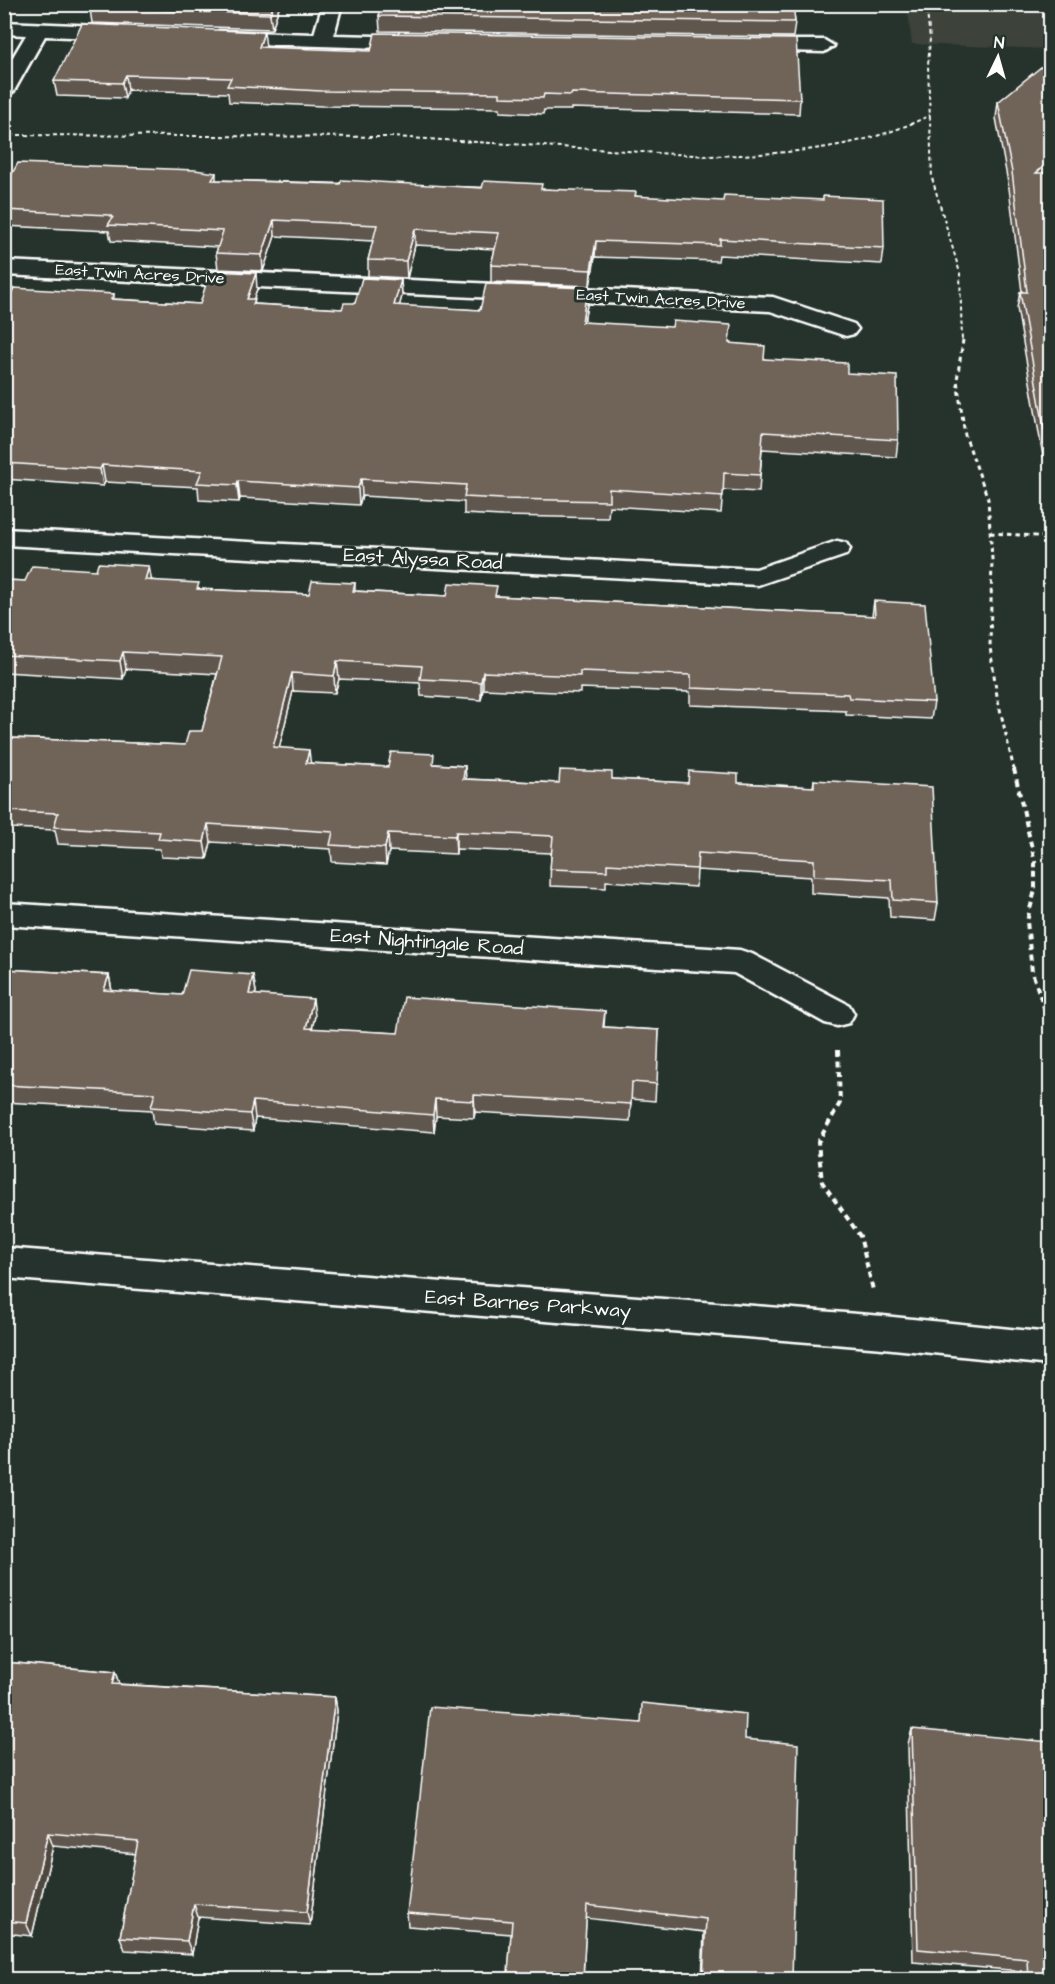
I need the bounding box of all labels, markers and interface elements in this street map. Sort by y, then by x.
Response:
north arrow [968,27,1028,87]
text: N [993,32,1005,54]
street label: East Twin Acres Drive [55,259,225,289]
street label: East Twin Acres Drive [576,284,746,314]
street label: East Alyssa Road [343,541,503,578]
street label: East Nightingale Road [329,921,524,964]
street label: East Barnes Parkway [424,1283,632,1326]

